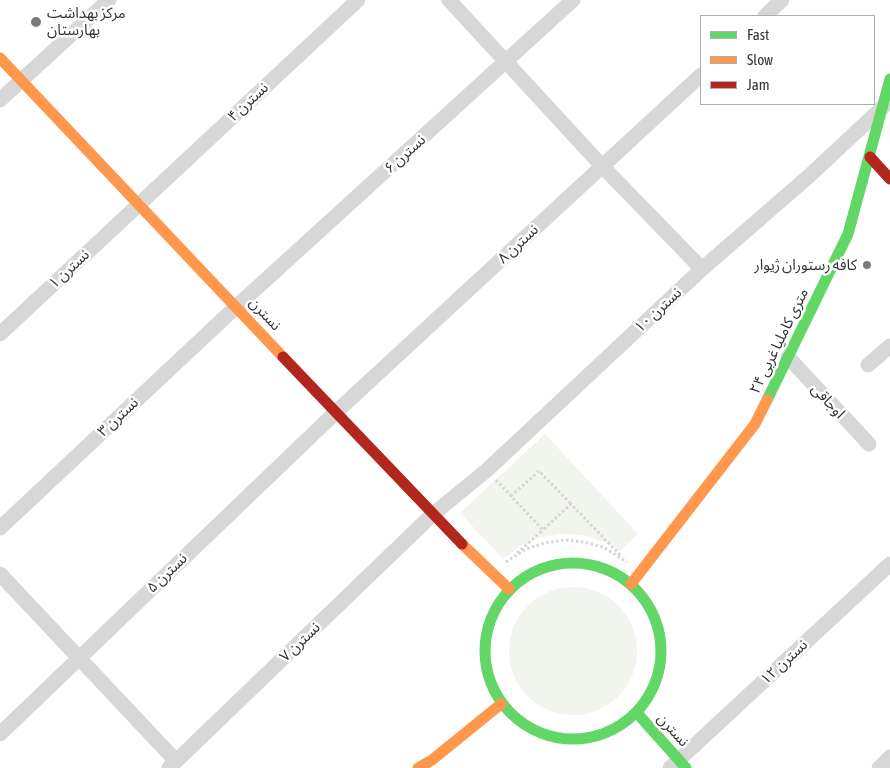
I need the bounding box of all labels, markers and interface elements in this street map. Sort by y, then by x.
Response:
place label: مرکز بهداشت بهارستان [47,4,126,39]
marker: مرکز بهداشت بهارستان [29,15,43,29]
legend [700,15,875,105]
text: Fast [747,26,769,43]
text: Slow [747,51,773,68]
text: Jam [747,76,770,93]
street label: نسترن ۴ [224,79,272,125]
street label: نسترن ۶ [381,131,429,177]
street label: نسترن ۸ [494,221,542,267]
street label: نسترن ۱ [45,246,93,292]
place label: کافه رستوران ژیوار [754,256,857,274]
marker: کافه رستوران ژیوار [861,259,873,271]
street label: نسترن ۱۰ [631,284,685,336]
street label: ۲۴ متری کاملیا غربی [746,285,812,397]
street label: نسترن [245,294,285,334]
street label: اوجاقی [807,380,849,422]
street label: نسترن ۳ [94,394,142,440]
street label: نسترن ۵ [143,549,191,597]
street label: نسترن ۷ [276,618,324,666]
street label: نسترن ۱۲ [757,636,811,688]
street label: نسترن [653,710,693,750]

